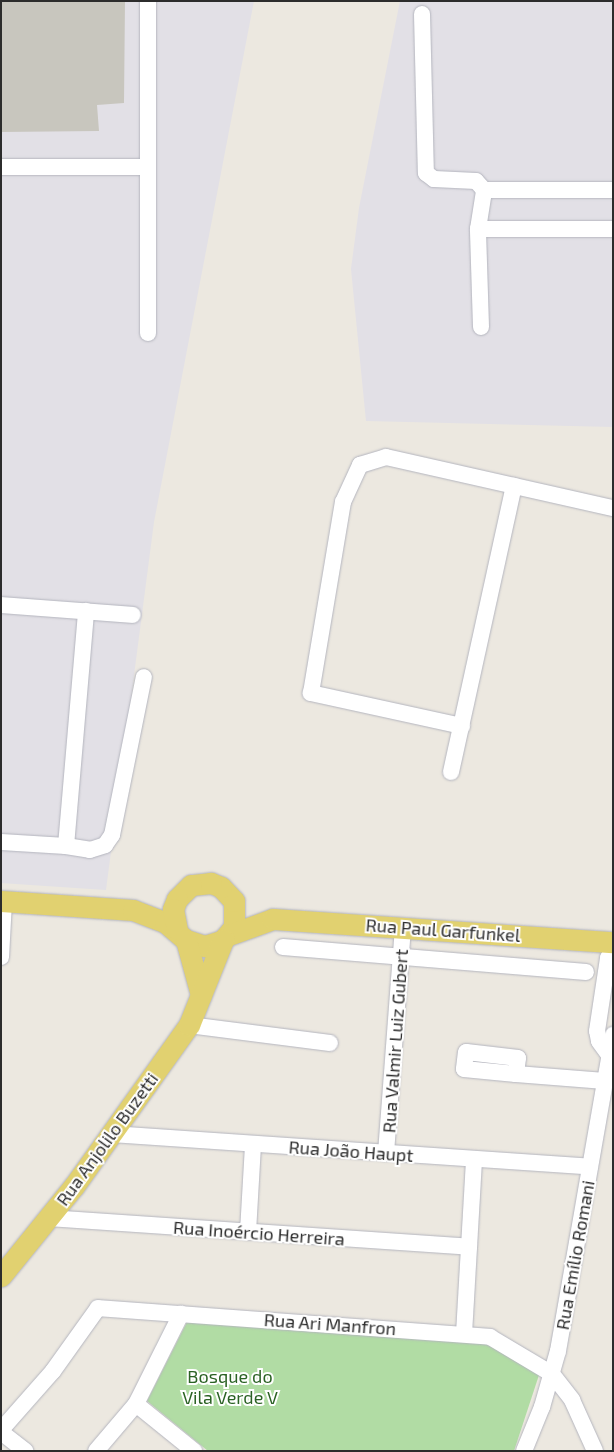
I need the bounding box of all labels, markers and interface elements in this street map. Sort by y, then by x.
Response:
street label: Rua Paul Garfunkel [365,914,521,946]
street label: Rua Valmir Luiz Gubert [378,948,412,1134]
street label: Rua Anjolilo Buzetti [51,1068,163,1210]
street label: Rua João Haupt [288,1136,414,1166]
street label: Rua Emílio Romani [551,1179,599,1331]
street label: Rua Inoércio Herreira [172,1216,346,1250]
street label: Rua Ari Manfron [263,1309,397,1339]
park label: Bosque do Vila Verde V [182,1366,278,1408]

